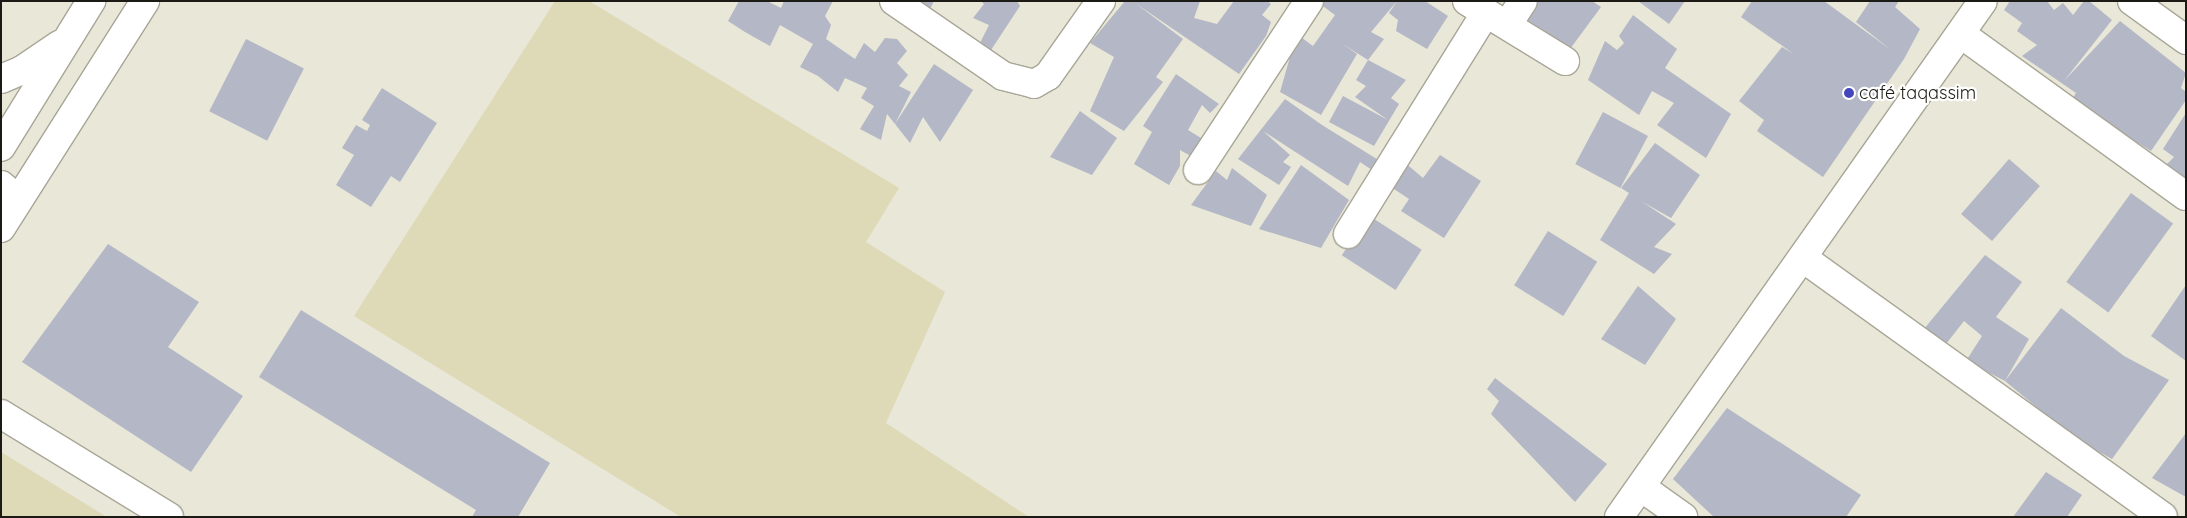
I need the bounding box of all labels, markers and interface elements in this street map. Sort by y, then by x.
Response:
place label: café taqassim [1859,82,1976,104]
marker: café taqassim [1843,87,1855,99]

